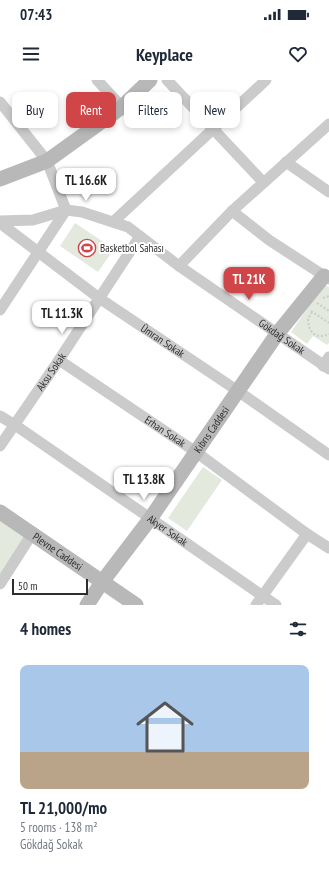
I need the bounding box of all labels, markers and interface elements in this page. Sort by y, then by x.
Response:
text: 07:43 [20,5,52,24]
icon: menu [20,43,42,65]
text: Keyplace [136,43,193,66]
icon: heart [287,43,309,65]
chip: Buy [12,92,58,128]
chip: Rent [66,92,116,128]
chip: Filters [124,92,182,128]
chip: New [190,92,240,128]
pin: TL 16.6K [45,168,127,202]
text: TL 16.6K [65,172,107,189]
sports icon: Basketbol Sahası [77,238,97,258]
place label: Basketbol Sahası [100,241,164,255]
pin: TL 21K [216,267,282,301]
text: TL 21K [233,271,265,288]
pin: TL 11.3K [21,301,103,335]
text: TL 11.3K [41,305,83,322]
street label: Gökdağ Sokak [256,316,308,358]
street label: Ümran Sokak [138,321,188,361]
street label: Aksu Sokak [33,350,69,393]
street label: Kıbrıs Caddesi [190,404,232,456]
street label: Erhan Sokak [142,413,189,451]
pin: TL 13.8K [103,467,185,501]
text: TL 13.8K [123,471,165,488]
street label: Akyer Sokak [145,512,191,550]
street label: Plevne Caddesi [30,530,85,573]
scale bar [12,577,88,596]
text: 50 m [18,579,37,593]
text: 4 homes [20,618,71,640]
icon: filters [287,618,309,640]
icon: home [129,691,201,763]
text: TL 21,000/mo [20,797,107,819]
text: 5 rooms · 138 m² [20,819,98,836]
text: Gökdağ Sokak [20,836,83,853]

